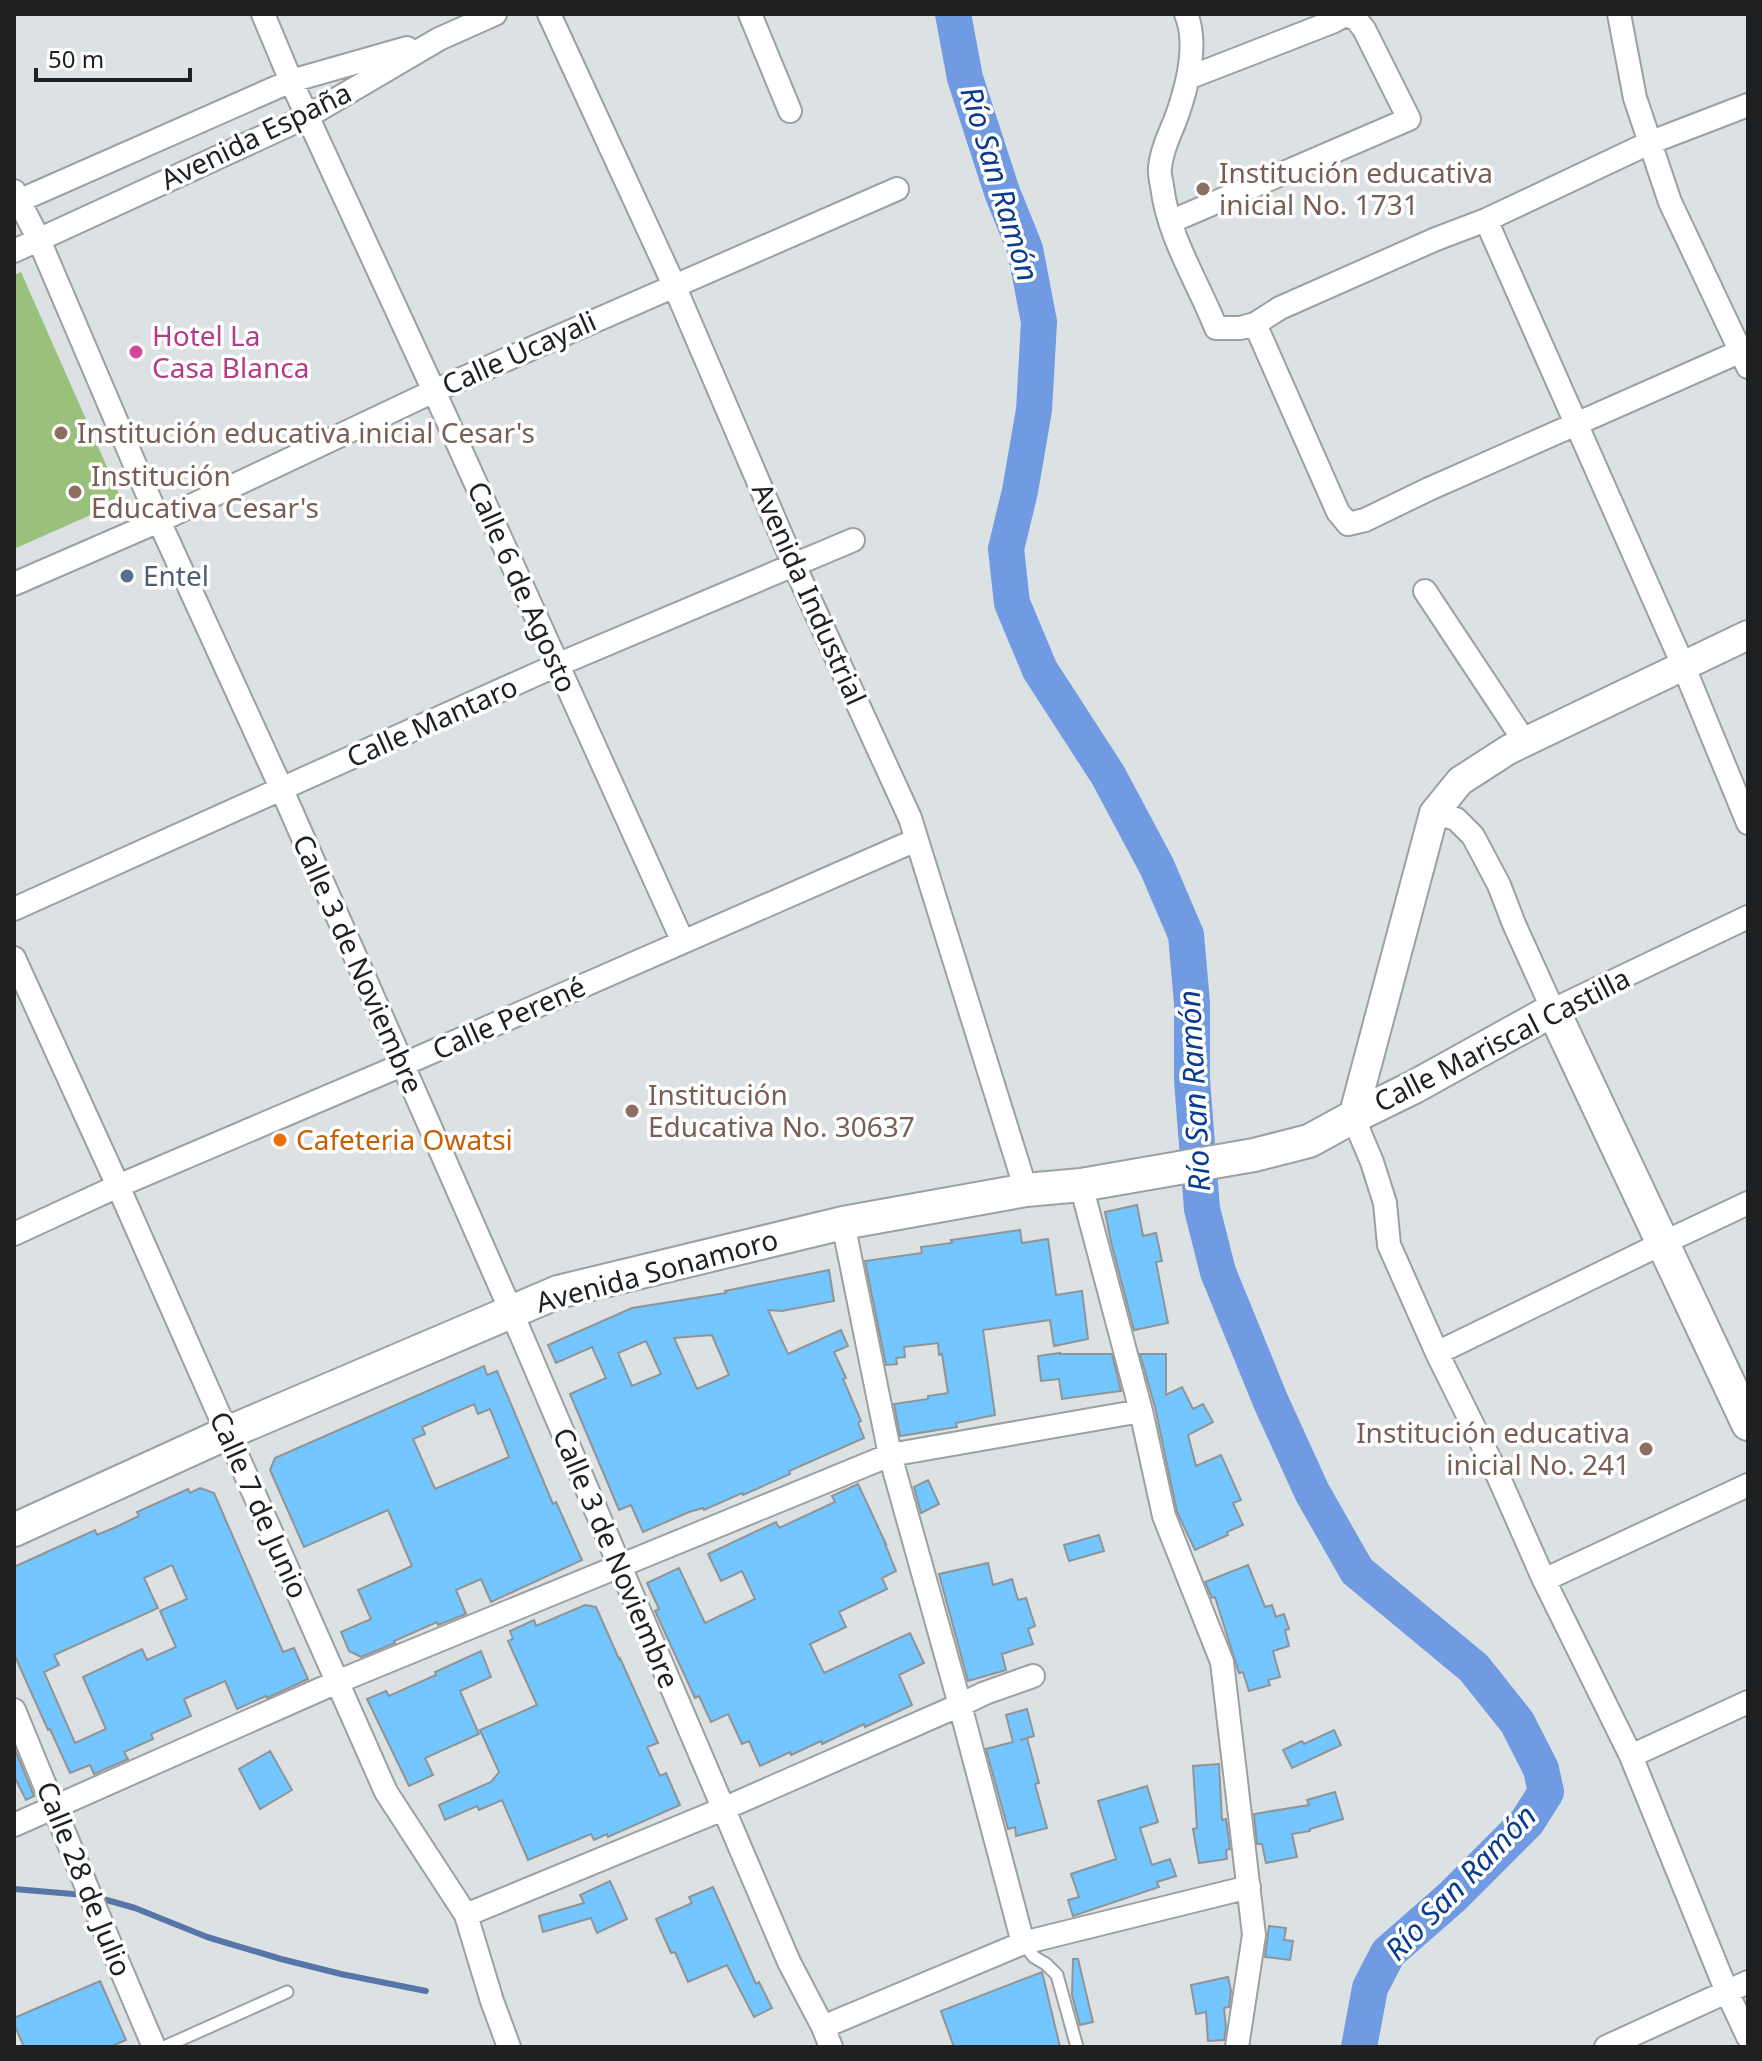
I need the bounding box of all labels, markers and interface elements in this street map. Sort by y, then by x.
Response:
scale bar [36,32,190,82]
text: 50 m [48,42,104,75]
street label: Avenida España [154,73,357,198]
water label: Río San Ramón [951,81,1050,286]
place label: Institución educativa inicial No. 1731 [1219,153,1493,223]
marker: Institución educativa inicial No. 1731 [1194,180,1212,198]
street label: Calle Ucayali [436,301,602,403]
place label: Hotel La Casa Blanca [152,316,309,386]
marker: Hotel La Casa Blanca [127,343,145,361]
place label: Institución educativa inicial Cesar's [77,413,535,451]
marker: Institución educativa inicial Cesar's [52,424,70,442]
place label: Institución Educativa Cesar's [91,456,319,526]
street label: Calle 6 de Agosto [459,475,586,698]
street label: Avenida Industrial [744,477,876,711]
marker: Institución Educativa Cesar's [66,483,84,501]
place label: Entel [143,556,209,594]
marker: Entel [118,567,136,585]
street label: Calle Mantaro [340,666,523,776]
street label: Calle 3 de Noviembre [285,828,433,1099]
street label: Calle Mariscal Castilla [1367,958,1636,1120]
street label: Calle Perené [426,966,591,1068]
water label: Río San Ramón [1168,989,1219,1193]
place label: Institución Educativa No. 30637 [648,1075,915,1145]
marker: Institución Educativa No. 30637 [623,1102,641,1120]
place label: Cafeteria Owatsi [296,1120,513,1158]
marker: Cafeteria Owatsi [271,1131,289,1149]
street label: Avenida Sonamoro [532,1219,782,1321]
street label: Calle 7 de Junio [202,1405,318,1604]
place label: Institución educativa inicial No. 241 [1356,1413,1630,1483]
street label: Calle 3 de Noviembre [545,1421,689,1694]
marker: Institución educativa inicial No. 241 [1637,1440,1655,1458]
street label: Calle 28 de Julio [29,1776,141,1982]
water label: Río San Ramón [1375,1795,1545,1969]

